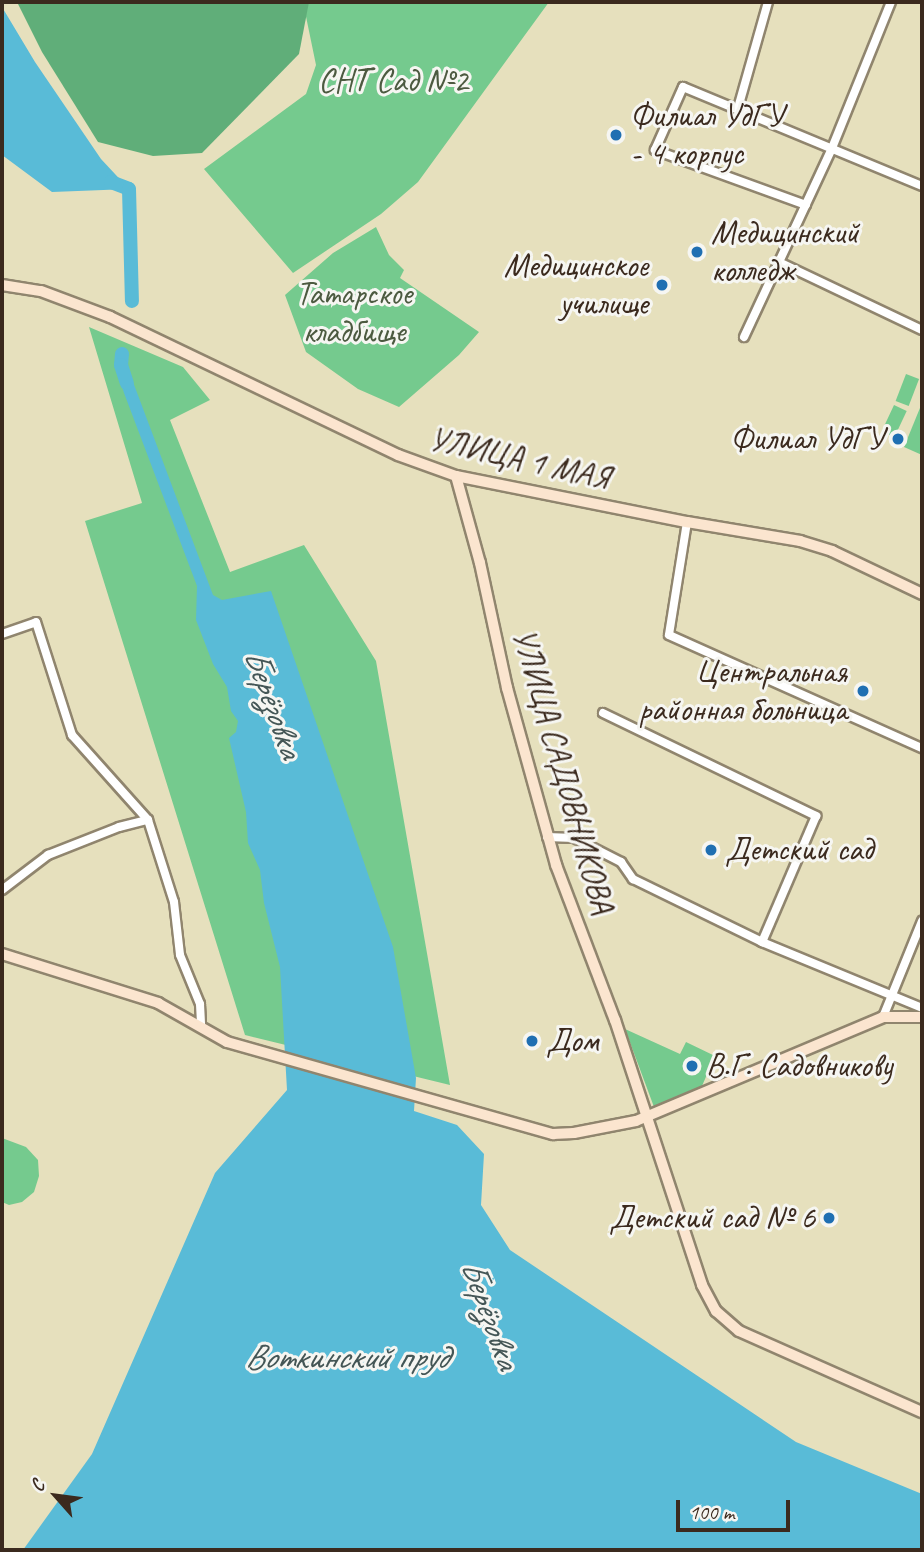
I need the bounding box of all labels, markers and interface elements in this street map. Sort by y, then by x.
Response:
park label: СНТ Сад №2 [318,61,468,101]
place label: Филиал УдГУ - 4 корпус [630,96,784,174]
marker: Филиал УдГУ - 4 корпус [608,127,624,143]
place label: Медицинский колледж [711,213,859,291]
marker: Медицинский колледж [689,244,705,260]
place label: Медицинское училище [504,246,648,324]
park label: Татарское кладбище [296,274,412,352]
marker: Медицинское училище [654,277,670,293]
street label: УЛИЦА 1 МАЯ [425,419,613,499]
place label: Филиал УдГУ [730,419,884,459]
marker: Филиал УдГУ [890,431,906,447]
street label: УЛИЦА САДОВНИКОВА [503,623,623,919]
water label: Берёзовка [234,643,312,763]
place label: Центральная районная больница [640,652,847,730]
marker: Центральная районная больница [853,681,873,701]
place label: Детский сад [725,830,873,870]
marker: Детский сад [703,842,719,858]
place label: Дом [546,1021,599,1061]
marker: Дом [524,1033,540,1049]
place label: В.Г. Садовникову [706,1046,892,1086]
marker: В.Г. Садовникову [684,1058,700,1074]
place label: Детский сад № 6 [609,1198,815,1238]
marker: Детский сад № 6 [821,1210,837,1226]
water label: Берёзовка [451,1254,529,1374]
water label: Воткинский пруд [245,1336,447,1378]
north arrow [21,1461,91,1531]
text: С [25,1476,50,1496]
scale bar [679,1486,793,1530]
text: 100 m [689,1499,734,1525]

